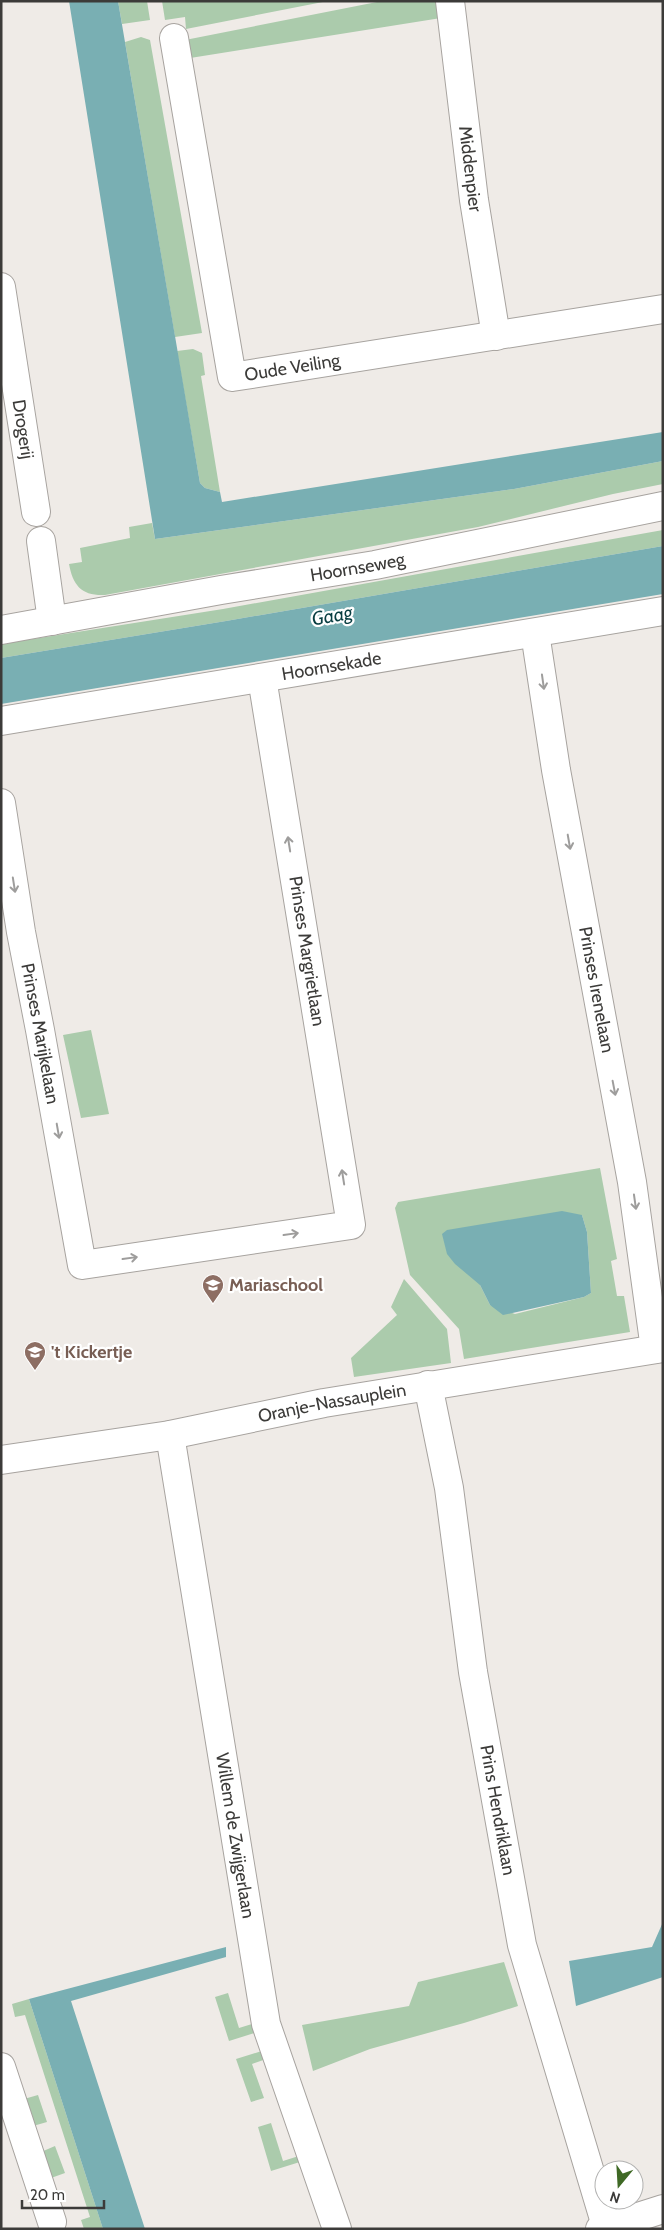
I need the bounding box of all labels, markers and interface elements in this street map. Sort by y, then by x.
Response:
street label: Middenpier [454,125,487,214]
street label: Oude Veiling [243,349,343,386]
street label: Drogerij [8,398,39,461]
street label: Hoornseweg [309,548,408,586]
water label: Gaag [310,600,356,630]
street label: Hoornsekade [280,647,383,685]
one-way arrow [538,673,548,689]
one-way arrow [565,833,575,849]
one-way arrow [284,836,294,852]
street label: Prinses Margrietlaan [284,874,330,1028]
one-way arrow [9,877,19,893]
street label: Prinses Irenelaan [574,925,619,1055]
street label: Prinses Marijkelaan [16,961,64,1106]
one-way arrow [610,1079,619,1095]
one-way arrow [54,1123,64,1139]
one-way arrow [338,1169,348,1185]
one-way arrow [630,1194,640,1210]
one-way arrow [283,1229,299,1239]
one-way arrow [122,1253,138,1263]
school or university icon: Mariaschool [201,1273,225,1304]
place label: Mariaschool [229,1274,323,1296]
school or university icon: 't Kickertje [23,1340,47,1371]
place label: 't Kickertje [51,1341,132,1363]
street label: Oranje-Nassauplein [256,1379,408,1427]
street label: Prins Hendriklaan [475,1743,520,1877]
street label: Willem de Zwijgerlaan [211,1751,260,1920]
north arrow [594,2160,644,2210]
scale bar [22,2178,105,2210]
text: 20 m [30,2186,65,2204]
text: N [607,2187,622,2207]

